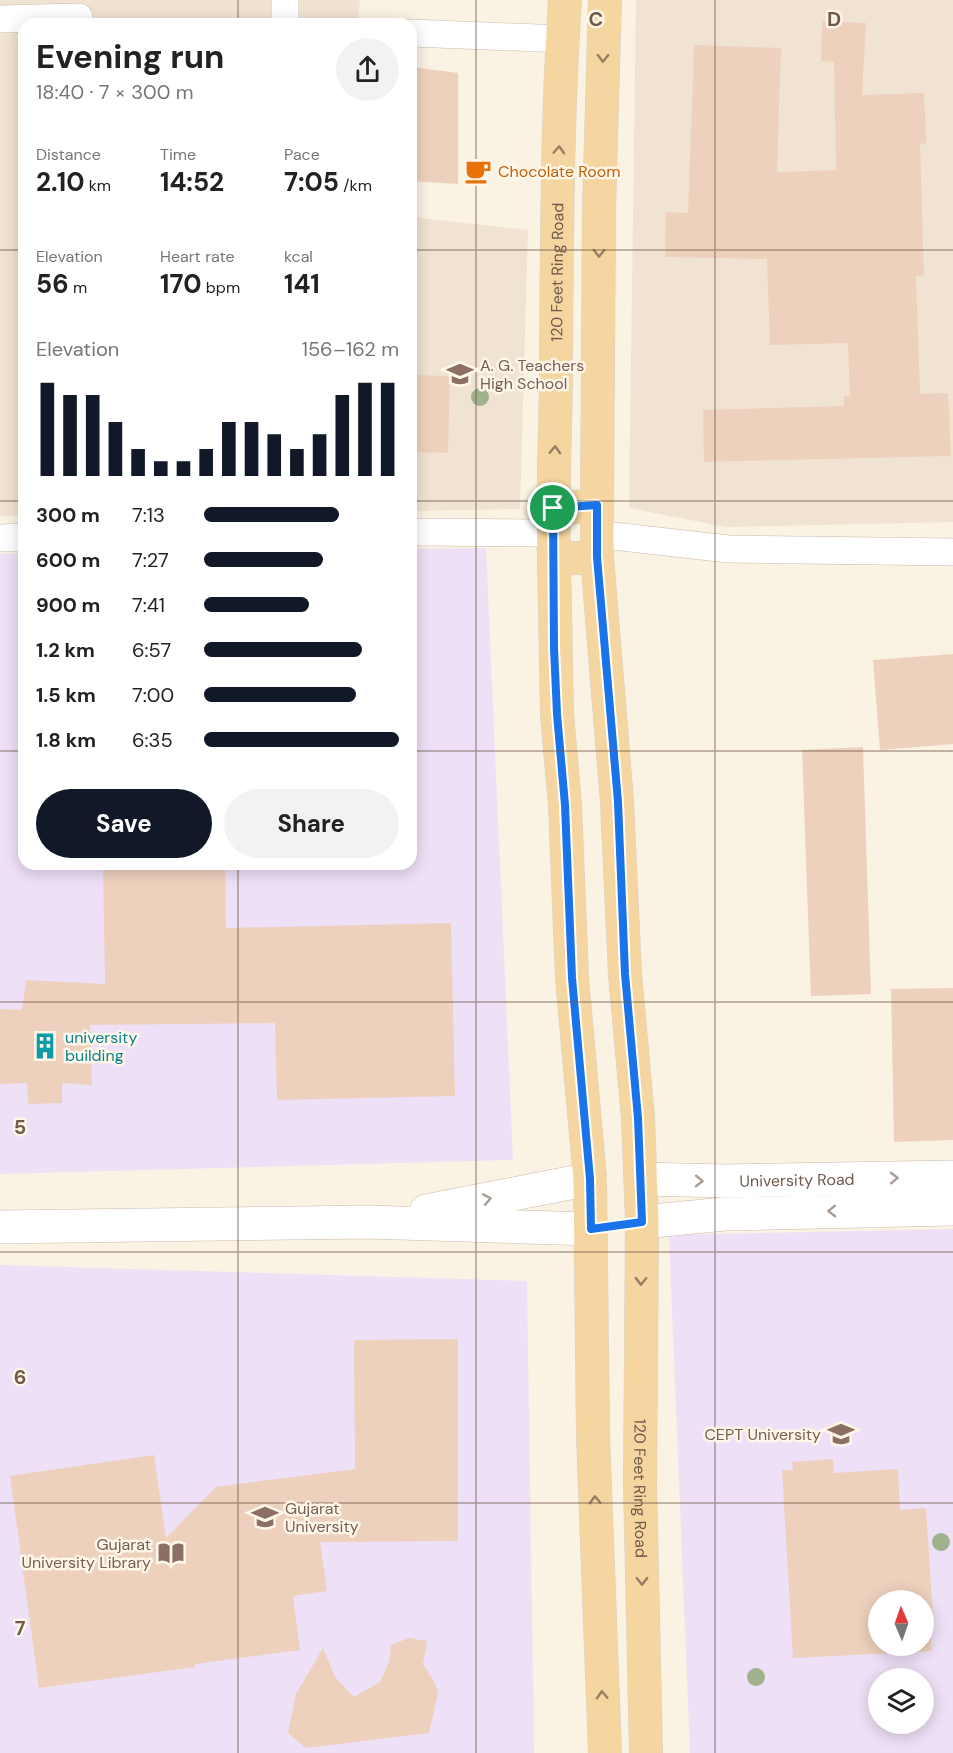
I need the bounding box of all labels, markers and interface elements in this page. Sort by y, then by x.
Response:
text: C [589,6,603,32]
text: D [827,6,841,32]
text: Evening run [36,35,224,78]
button: share [336,38,399,101]
one-way arrow [597,54,609,63]
text: 18:40 · 7 × 300 m [36,79,194,105]
text: Distance [36,144,101,165]
text: Time [160,144,196,165]
text: Pace [284,144,320,165]
one-way arrow [553,146,566,155]
cafe icon: Chocolate Room [463,156,493,186]
place label: Chocolate Room [498,161,621,182]
text: 2.10 [36,165,84,199]
text: 14:52 [160,165,224,199]
text: 7:05 [284,165,339,199]
text: km [84,175,111,196]
text: /km [339,175,372,196]
street label: 120 Feet Ring Road [546,203,568,342]
text: Elevation [36,246,103,267]
text: Heart rate [160,246,235,267]
text: kcal [284,246,313,267]
one-way arrow [593,249,605,258]
text: 56 [36,267,69,301]
text: 170 [160,267,202,301]
text: 141 [284,267,320,301]
text: m [69,277,87,298]
text: bpm [202,277,240,298]
text: Elevation [36,336,119,362]
text: 156–162 m [302,336,399,362]
place label: A. G. Teachers High School [480,355,584,394]
school or university icon: A. G. Teachers High School [445,359,475,389]
one-way arrow [549,446,561,455]
pin [527,482,578,533]
icon: arrive [536,491,569,524]
text: 300 m [36,502,100,528]
text: 7:13 [132,502,165,528]
text: 600 m [36,547,100,573]
text: 7:27 [132,547,169,573]
text: 900 m [36,592,100,618]
text: 7:41 [132,592,165,618]
text: 1.2 km [36,637,95,663]
text: 6:57 [132,637,171,663]
text: 1.5 km [36,682,96,708]
text: 7:00 [132,682,174,708]
text: 1.8 km [36,727,96,753]
text: 6:35 [132,727,173,753]
button: Save [36,789,212,858]
button: Share [224,789,399,858]
place label: university building [65,1027,137,1066]
building icon: university building [30,1031,60,1061]
text: 5 [14,1114,26,1140]
street label: University Road [739,1169,855,1192]
one-way arrow [890,1171,899,1184]
one-way arrow [695,1174,704,1187]
one-way arrow [482,1193,492,1206]
one-way arrow [827,1205,836,1217]
one-way arrow [635,1276,647,1285]
text: 6 [14,1364,26,1390]
street label: 120 Feet Ring Road [629,1419,652,1558]
school or university icon: CEPT University [826,1419,856,1449]
place label: CEPT University [704,1424,821,1445]
one-way arrow [589,1495,602,1504]
place label: Gujarat University [285,1498,359,1537]
school or university icon: Gujarat University [250,1502,280,1532]
place label: Gujarat University Library [21,1534,151,1573]
library icon: Gujarat University Library [156,1538,186,1568]
one-way arrow [636,1576,648,1585]
north arrow [868,1590,934,1656]
map controls [868,1590,934,1734]
text: 7 [15,1615,26,1641]
button: layers [868,1668,934,1734]
one-way arrow [596,1690,609,1699]

